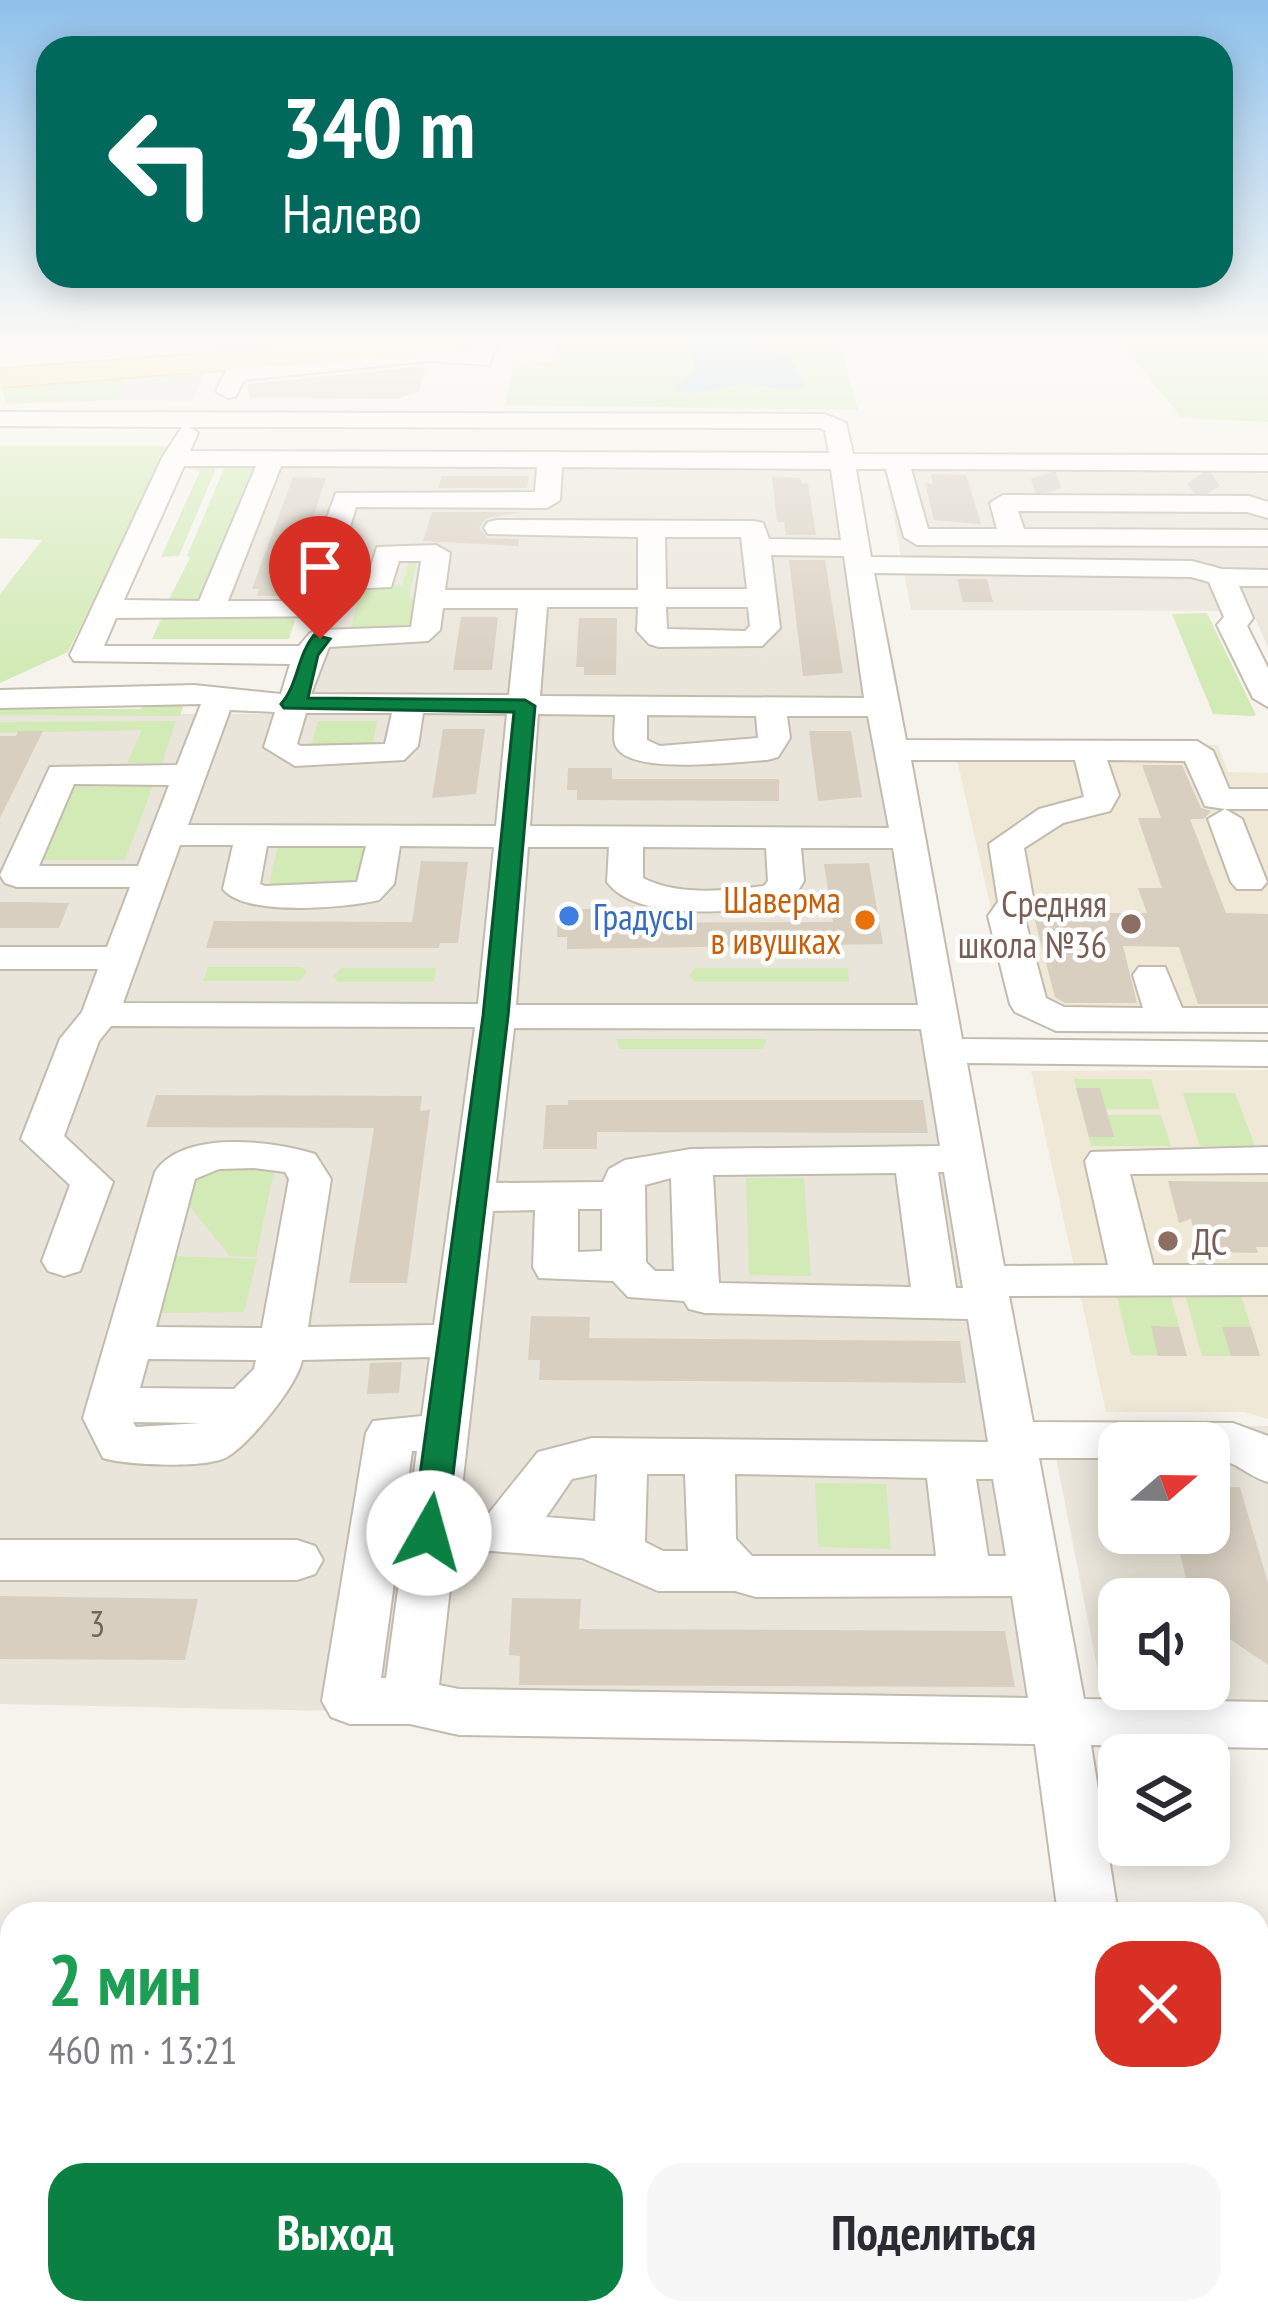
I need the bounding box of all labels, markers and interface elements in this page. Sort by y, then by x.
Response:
text: 340 m [282,72,475,181]
icon: left [84,84,240,240]
text: Налево [282,178,422,248]
pin [269,516,371,639]
icon: arrive [287,534,353,600]
place label: Шаверма в ивушках [710,876,841,964]
place label: Средняя школа №36 [958,880,1107,968]
place label: Градусы [593,893,694,940]
marker: Градусы [556,903,582,929]
marker: Шаверма в ивушках [852,907,878,933]
marker: Средняя школа №36 [1118,911,1144,937]
place label: ДС [1192,1218,1227,1265]
marker: ДС [1155,1228,1181,1254]
north arrow [1098,1422,1230,1554]
map controls [1098,1422,1230,1866]
position arrow [366,1470,492,1596]
button: sound [1098,1578,1230,1710]
house number: 3 [89,1600,105,1647]
button: layers [1098,1734,1230,1866]
text: 2 мин [48,1932,202,2025]
button: close [1095,1941,1221,2067]
text: 460 m · 13:21 [48,2024,237,2075]
button: Выход [48,2163,623,2301]
button: Поделиться [647,2163,1221,2301]

